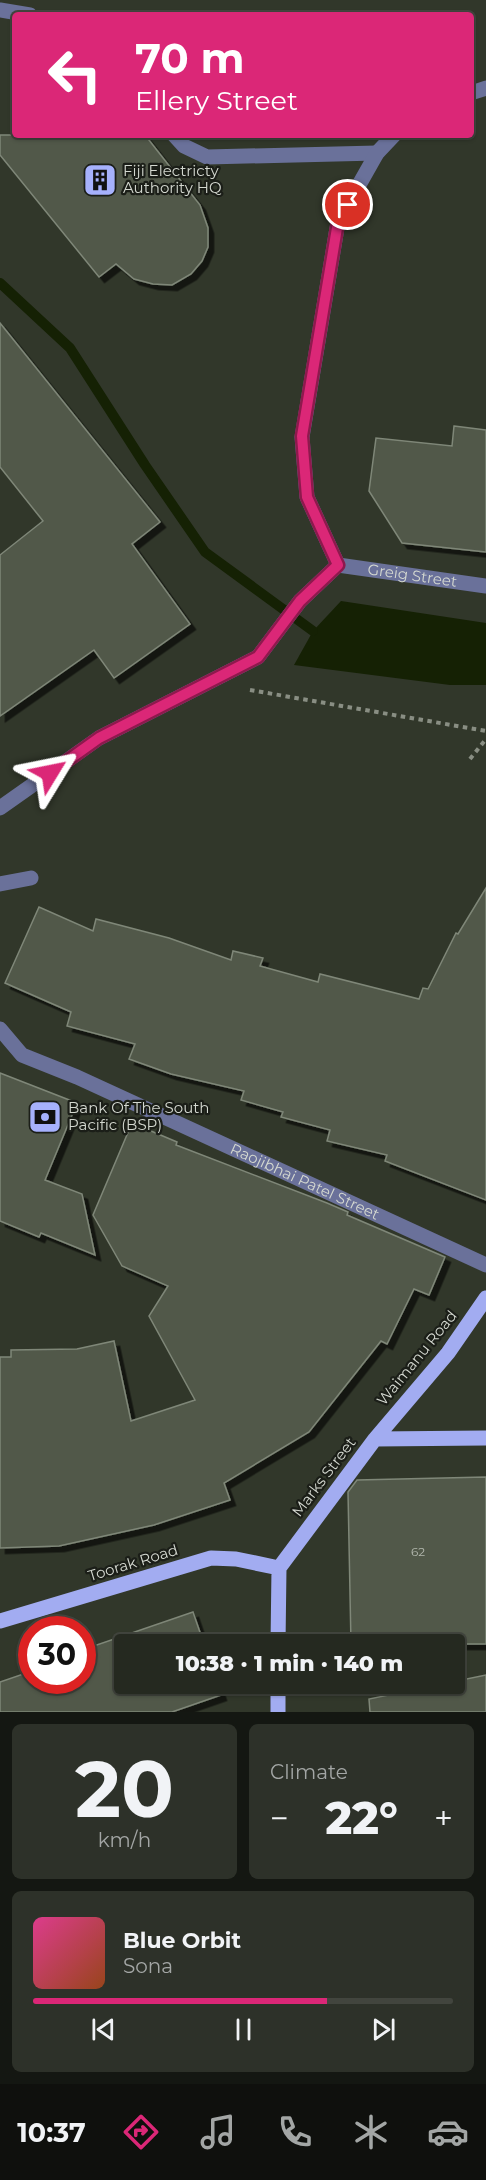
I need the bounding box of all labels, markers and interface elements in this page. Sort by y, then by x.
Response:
text: 70 m [135,32,245,84]
icon: left [36,36,114,114]
text: Ellery Street [135,84,298,117]
place label: Fiji Electricty Authority HQ [123,161,222,197]
building icon: Fiji Electricty Authority HQ [82,162,118,198]
pin [322,179,373,230]
icon: arrive [331,188,364,221]
street label: Greig Street [366,559,458,591]
position arrow [18,741,82,805]
place label: Bank Of The South Pacific (BSP) [68,1098,209,1134]
bank icon: Bank Of The South Pacific (BSP) [27,1099,63,1135]
street label: Raojibhai Patel Street [227,1139,383,1224]
street label: Waimanu Road [372,1306,461,1409]
street label: Marks Street [288,1433,360,1520]
street label: Toorak Road [86,1540,180,1585]
house number: 62 [411,1544,425,1559]
speed limit sign: 30 [18,1616,96,1694]
text: 10:38 · 1 min · 140 m [176,1650,403,1677]
text: 20 [75,1741,174,1837]
text: Climate [270,1760,348,1784]
text: 22° [325,1790,398,1845]
text: − [270,1798,289,1838]
text: + [434,1798,453,1838]
text: km/h [98,1828,151,1852]
text: Blue Orbit [123,1927,241,1954]
text: Sona [123,1954,173,1978]
icon: previous [87,2013,120,2046]
icon: pause [227,2013,260,2046]
icon: next [367,2013,400,2046]
icon: directions [120,2111,162,2153]
icon: music [197,2111,239,2153]
icon: phone [274,2111,316,2153]
icon: climate [350,2111,392,2153]
icon: car [427,2111,469,2153]
text: 10:37 [17,2116,86,2149]

